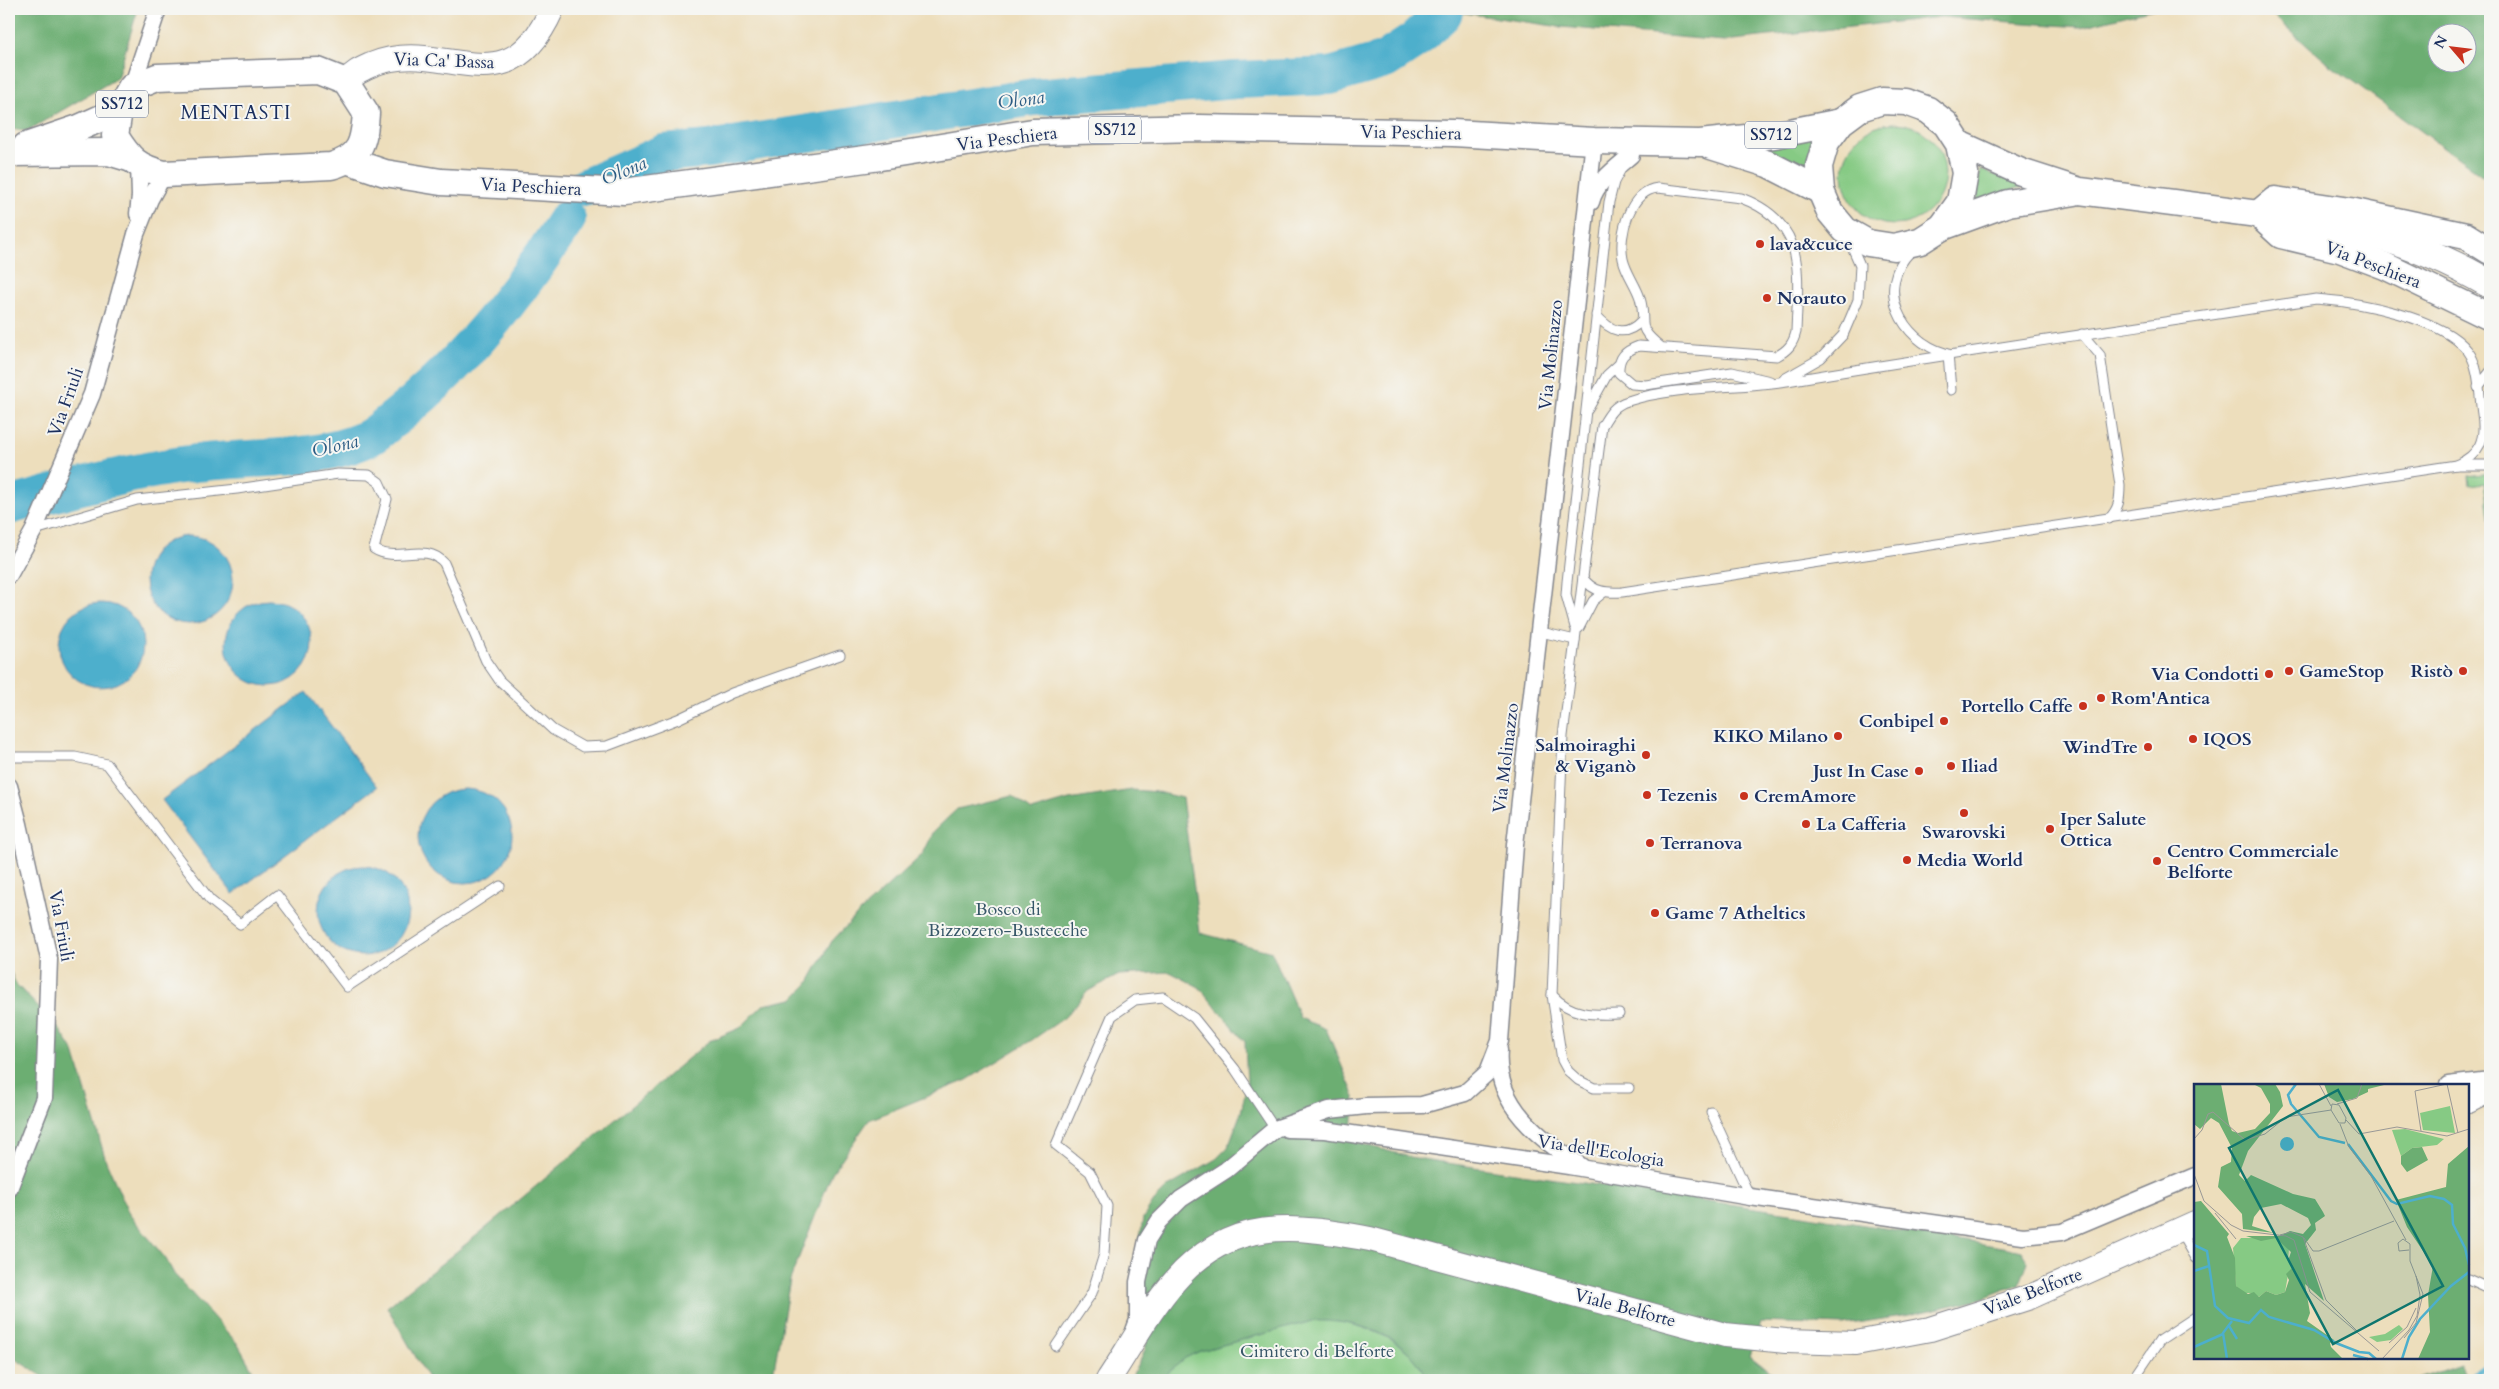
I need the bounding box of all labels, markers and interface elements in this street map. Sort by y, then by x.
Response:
north arrow [2426,22,2476,72]
text: N [2430,32,2452,52]
street label: Via Ca' Bassa [393,47,495,75]
water label: Olona [996,84,1047,116]
road number: SS712 [96,90,148,118]
district label: MENTASTI [180,100,292,126]
road number: SS712 [1089,116,1141,144]
street label: Via Peschiera [955,120,1059,158]
street label: Via Peschiera [1360,120,1462,146]
road number: SS712 [1745,122,1797,148]
water label: Olona [597,150,651,192]
street label: Via Peschiera [480,172,583,202]
place label: lava&cuce [1770,232,1853,257]
street label: Via Peschiera [2321,235,2425,295]
marker: lava&cuce [1754,238,1766,250]
place label: Norauto [1777,286,1847,311]
marker: Norauto [1761,292,1773,304]
street label: Via Molinazzo [1533,298,1569,412]
street label: Via Friuli [42,364,90,440]
water label: Olona [309,428,361,464]
place label: GameStop [2299,659,2384,684]
place label: Ristò [2410,659,2453,684]
place label: Via Condotti [2151,662,2259,687]
marker: GameStop [2283,665,2295,677]
marker: Ristò [2457,665,2469,677]
marker: Via Condotti [2263,668,2275,680]
place label: Rom'Antica [2111,686,2210,711]
marker: Rom'Antica [2095,692,2107,704]
place label: Portello Caffe [1961,694,2073,719]
marker: Portello Caffe [2077,700,2089,712]
street label: Via Molinazzo [1487,701,1525,815]
place label: Conbipel [1859,709,1934,734]
marker: Conbipel [1938,715,1950,727]
place label: KIKO Milano [1713,724,1828,749]
place label: IQOS [2203,727,2252,752]
marker: KIKO Milano [1832,730,1844,742]
place label: Salmoiraghi & Viganò [1536,733,1636,779]
marker: IQOS [2187,733,2199,745]
place label: WindTre [2062,735,2138,760]
marker: WindTre [2142,741,2154,753]
marker: Salmoiraghi & Viganò [1640,749,1652,761]
place label: Iliad [1961,754,1999,779]
place label: Just In Case [1810,759,1909,784]
marker: Iliad [1945,760,1957,772]
marker: Just In Case [1913,765,1925,777]
place label: Tezenis [1657,783,1718,808]
place label: CremAmore [1754,784,1856,809]
marker: Tezenis [1641,789,1653,801]
marker: CremAmore [1738,790,1750,802]
marker: Swarovski [1958,807,1970,819]
place label: Iper Salute Ottica [2060,807,2147,853]
place label: La Cafferia [1816,812,1907,837]
marker: La Cafferia [1800,818,1812,830]
place label: Swarovski [1922,820,2006,845]
marker: Iper Salute Ottica [2044,823,2056,835]
place label: Terranova [1660,831,1742,856]
marker: Terranova [1644,837,1656,849]
place label: Centro Commerciale Belforte [2167,839,2339,885]
place label: Media World [1917,848,2024,873]
marker: Media World [1901,854,1913,866]
marker: Centro Commerciale Belforte [2151,855,2163,867]
street label: Via Friuli [42,888,80,964]
park label: Bosco di Bizzozero-Bustecche [928,897,1088,943]
place label: Game 7 Atheltics [1665,901,1806,926]
marker: Game 7 Atheltics [1649,907,1661,919]
inset map [2194,1084,2469,1359]
street label: Via dell'Ecologia [1536,1129,1666,1173]
street label: Viale Belforte [1980,1262,2086,1322]
street label: Viale Belforte [1571,1282,1679,1334]
park label: Cimitero di Belforte [1240,1339,1394,1364]

